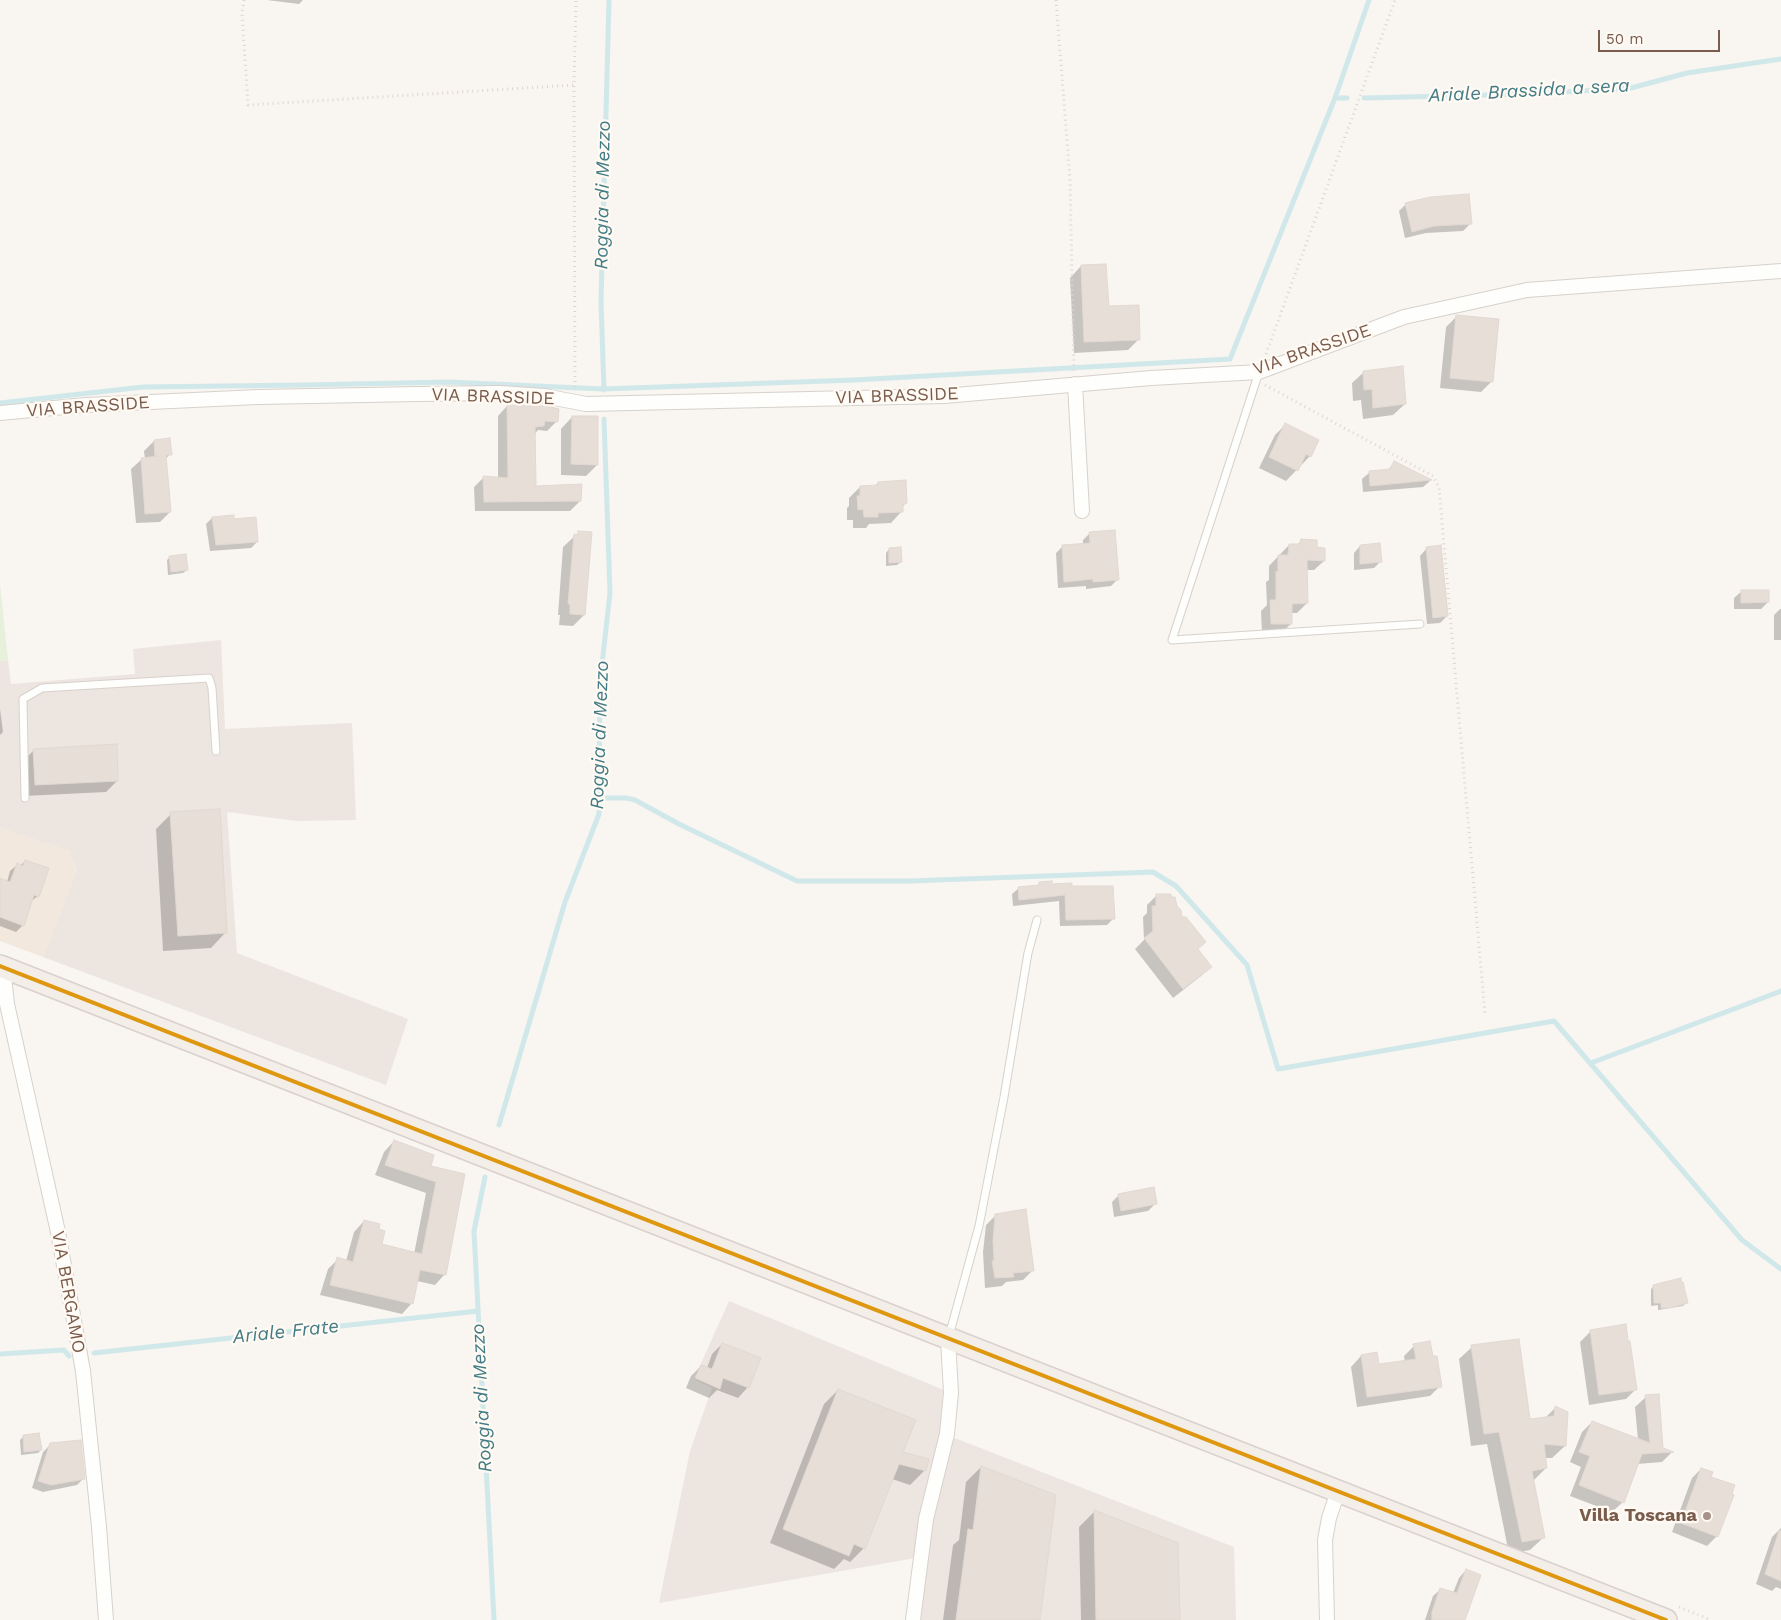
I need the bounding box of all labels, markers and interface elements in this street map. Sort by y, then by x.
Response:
scale bar [1601,20,1724,52]
text: 50 m [1606,30,1643,48]
water label: Ariale Brassida a sera [1428,74,1630,108]
water label: Roggia di Mezzo [590,120,616,270]
street label: VIA BRASSIDE [1250,320,1374,380]
street label: VIA BRASSIDE [835,383,959,409]
street label: VIA BRASSIDE [431,384,555,410]
street label: VIA BRASSIDE [26,392,150,422]
water label: Roggia di Mezzo [586,660,614,810]
street label: VIA BERGAMO [47,1229,89,1355]
water label: Ariale Frate [232,1315,340,1349]
water label: Roggia di Mezzo [467,1323,497,1473]
place label: Villa Toscana [1579,1505,1697,1527]
marker: Villa Toscana [1701,1510,1713,1522]

